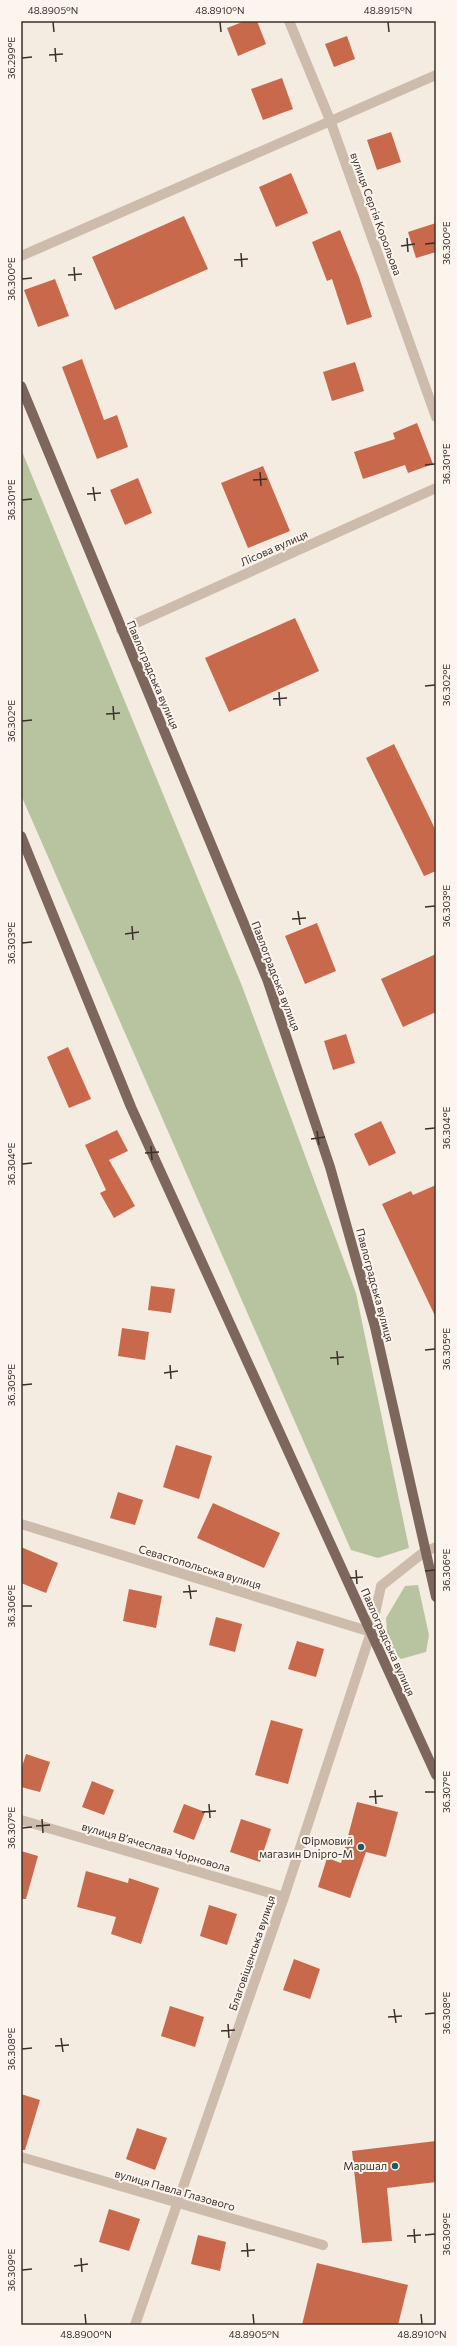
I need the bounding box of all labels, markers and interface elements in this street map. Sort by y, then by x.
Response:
text: 48.8905°N [28,4,78,16]
text: 48.8910°N [195,4,245,16]
text: 48.8915°N [364,4,412,16]
text: 36.299°E [5,37,17,79]
street label: вулиця Сергія Корольова [348,151,405,277]
text: 36.300°E [440,221,452,265]
text: 36.300°E [5,257,17,301]
text: 36.301°E [440,443,452,485]
text: 36.301°E [5,479,17,521]
street label: Лісова вулиця [238,527,310,568]
street label: Павлоградська вулиця [125,618,182,731]
text: 36.302°E [440,664,452,706]
text: 36.302°E [5,700,17,742]
text: 36.303°E [440,885,452,927]
street label: Павлоградська вулиця [249,919,303,1033]
text: 36.303°E [5,922,17,964]
text: 36.304°E [440,1107,452,1149]
text: 36.304°E [5,1143,17,1185]
street label: Павлоградська вулиця [354,1227,397,1343]
text: 36.305°E [440,1328,452,1370]
text: 36.305°E [5,1364,17,1406]
street label: Севастопольська вулиця [137,1542,263,1591]
text: 36.306°E [440,1548,452,1591]
text: 36.306°E [5,1584,17,1627]
street label: Павлоградська вулиця [359,1586,418,1698]
text: 36.307°E [440,1771,452,1813]
text: 36.307°E [5,1807,17,1849]
street label: вулиця В’ячеслава Чорновола [80,1819,232,1874]
place label: Фірмовий магазин Dnipro-M [259,1834,353,1860]
marker: Фірмовий магазин Dnipro-M [356,1842,366,1852]
street label: Благовіщенська вулиця [226,1893,277,2012]
text: 36.308°E [440,1991,452,2034]
text: 36.308°E [5,2027,17,2070]
place label: Маршал [343,2159,387,2172]
marker: Маршал [390,2161,400,2171]
street label: вулиця Павла Глазового [113,2166,237,2213]
text: 36.309°E [440,2212,452,2255]
text: 36.309°E [5,2248,17,2291]
text: 48.8900°N [60,2328,112,2340]
text: 48.8905°N [229,2328,279,2340]
text: 48.8910°N [397,2328,447,2340]

